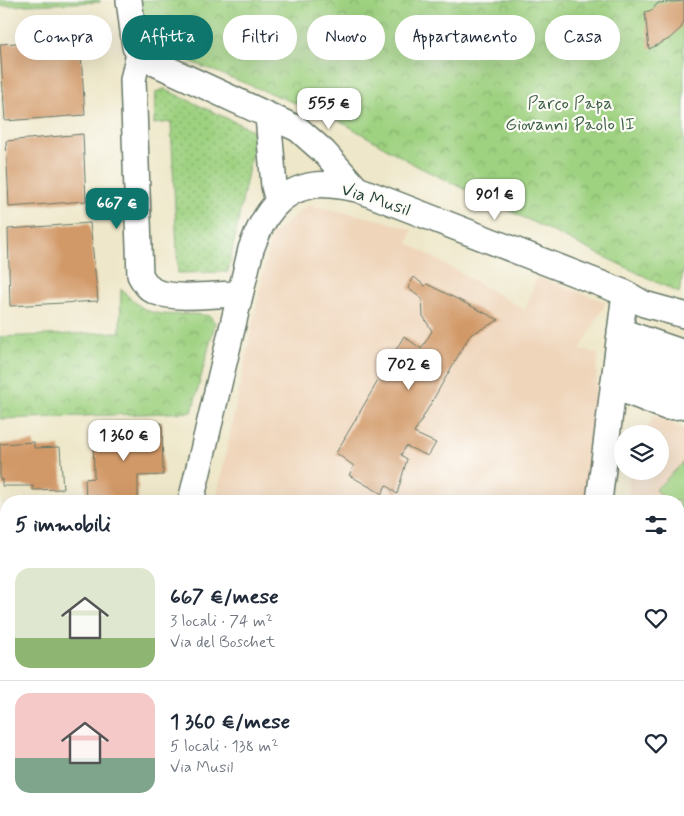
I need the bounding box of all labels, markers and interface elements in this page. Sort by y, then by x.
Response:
chip: Compra [15,15,112,60]
chip: Affitta [122,15,213,60]
chip: Filtri [223,15,297,60]
chip: Nuovo [307,15,385,60]
chip: Appartamento [395,15,535,60]
chip: Casa [545,15,620,60]
pin: 555 € [294,88,364,130]
park label: Parco Papa Giovanni Paolo II [505,92,635,137]
text: 555 € [308,93,350,114]
street label: Via Musil [338,178,413,222]
pin: 901 € [460,178,530,221]
text: 901 € [476,184,514,205]
pin: 667 € [82,188,152,230]
text: 667 € [97,193,137,214]
pin: 702 € [374,348,444,391]
text: 702 € [387,354,431,375]
pin: 1 360 € [78,420,170,462]
text: 1 360 € [99,425,149,446]
map controls [614,425,669,480]
button: layers [614,425,669,480]
text: 5 immobili [15,511,111,539]
icon: filters [642,511,670,539]
text: 667 €/mese [170,583,279,611]
icon: home [55,588,115,648]
icon: heart [642,604,670,632]
text: 3 locali · 74 m² [170,611,273,632]
text: Via del Boschet [170,632,275,653]
text: 1 360 €/mese [170,708,290,736]
icon: home [55,713,115,773]
icon: heart [642,729,670,757]
text: 5 locali · 138 m² [170,736,278,757]
text: Via Musil [170,757,233,778]

